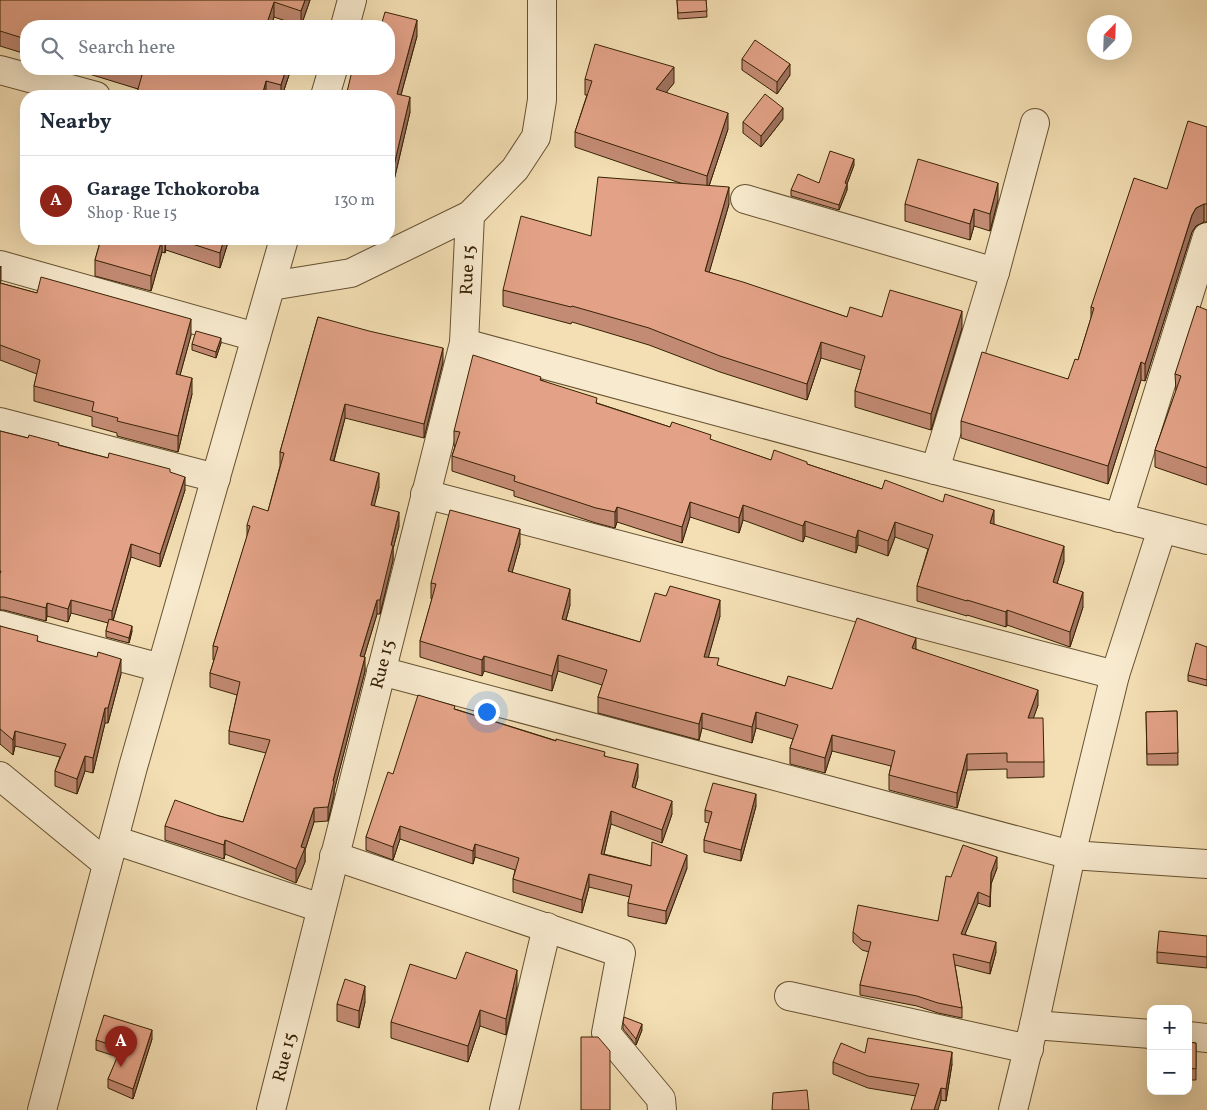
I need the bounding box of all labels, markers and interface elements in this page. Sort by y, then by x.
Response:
north arrow [1087,15,1132,60]
search box [20,20,395,75]
icon: search [38,34,66,62]
text: Search here [78,35,175,61]
text: Nearby [40,108,111,137]
text: Garage Tchokoroba [87,177,260,203]
text: A [50,190,62,212]
text: 130 m [334,190,375,212]
text: Shop · Rue 15 [87,203,177,225]
street label: Rue 15 [455,244,482,296]
street label: Rue 15 [365,637,402,692]
your location [474,699,500,725]
map controls [1147,1005,1192,1095]
button: + [1147,1005,1192,1050]
pin: A [105,1026,137,1067]
street label: Rue 15 [267,1030,304,1085]
button: − [1147,1050,1192,1095]

